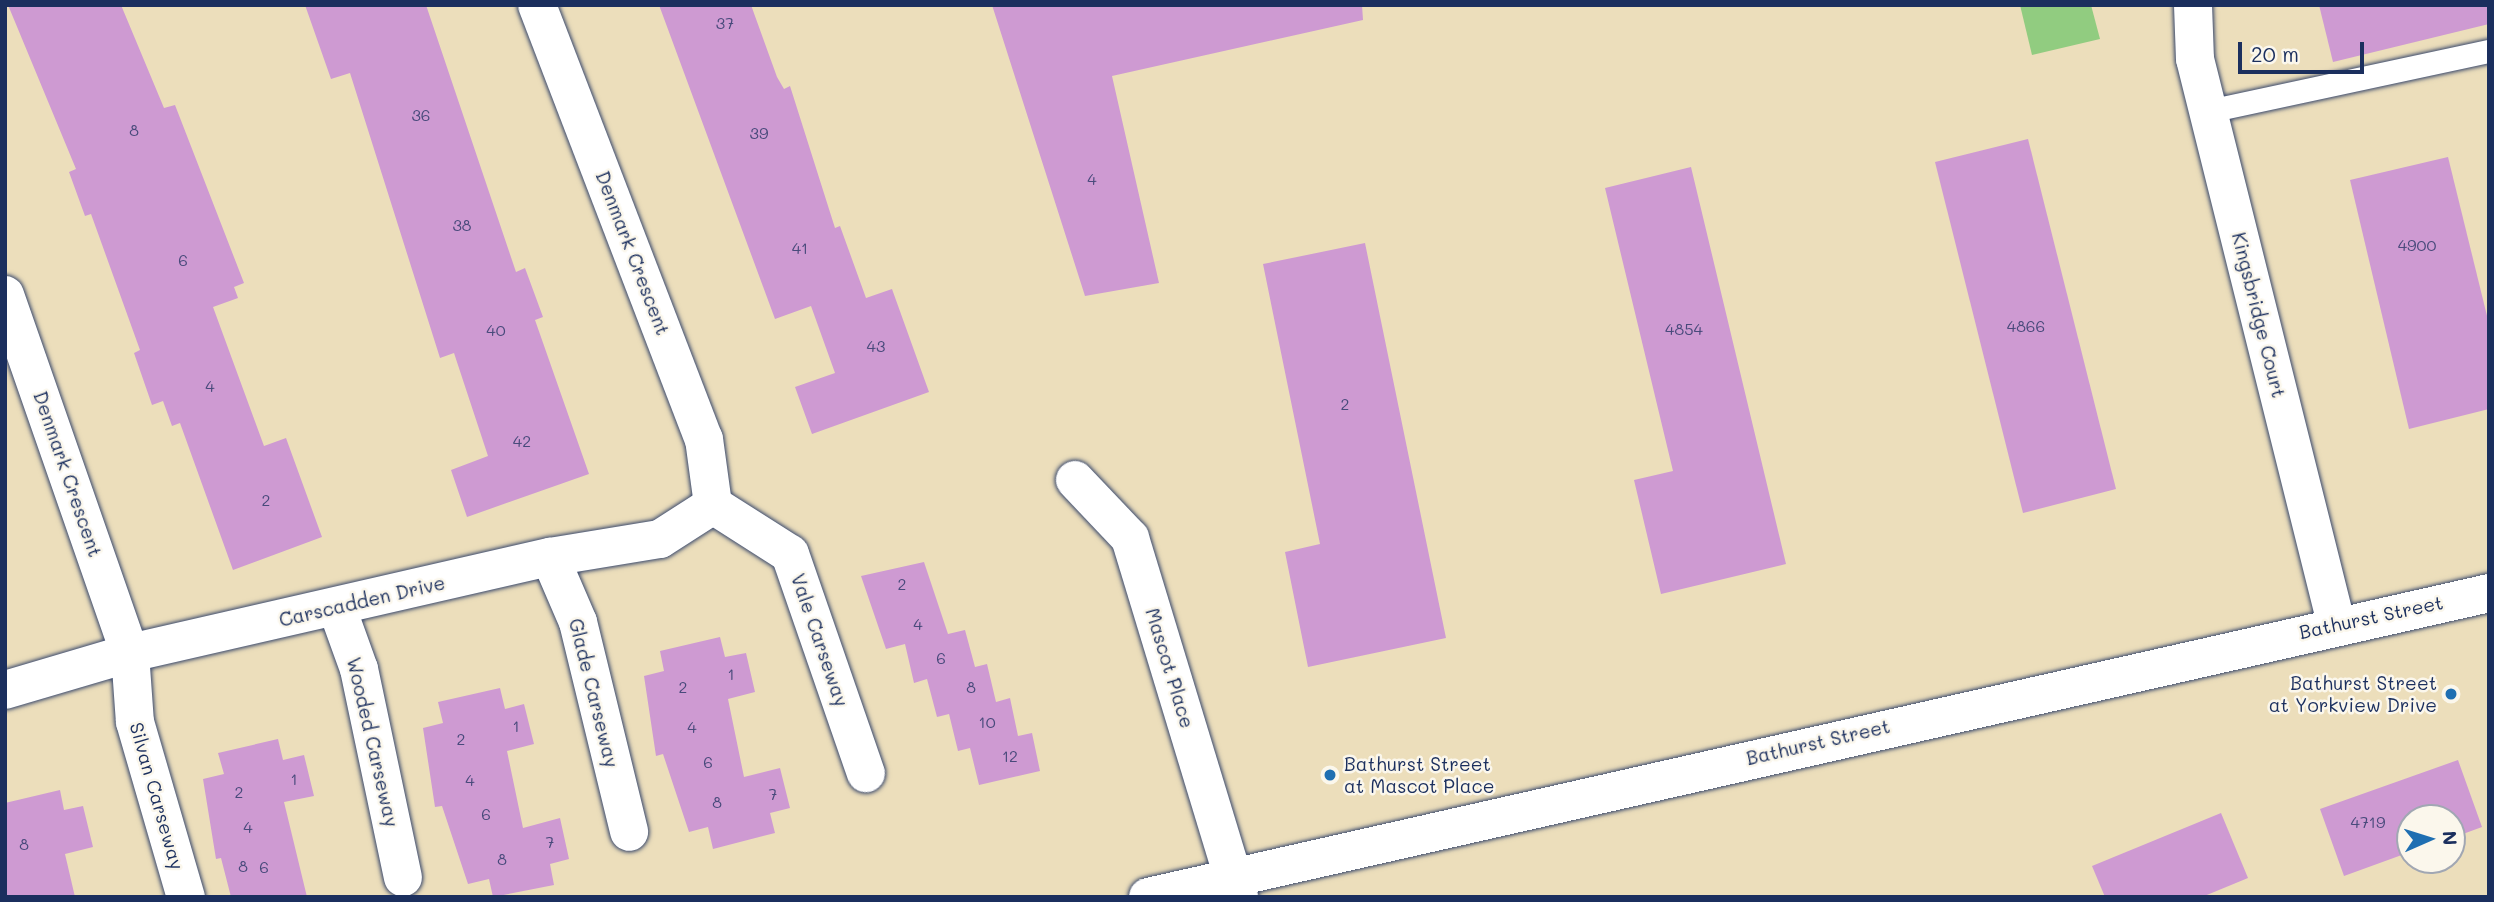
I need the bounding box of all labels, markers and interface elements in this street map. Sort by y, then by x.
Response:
house number: 37 [716,13,734,33]
scale bar [2242,28,2368,72]
text: 20 m [2251,40,2299,67]
house number: 36 [411,105,431,125]
house number: 8 [129,120,139,140]
house number: 39 [750,123,768,143]
street label: Denmark Crescent [591,168,675,338]
house number: 4 [1087,169,1097,189]
house number: 38 [452,215,472,235]
street label: Kingsbridge Court [2227,230,2291,400]
house number: 4900 [2398,235,2436,255]
house number: 41 [792,238,808,258]
house number: 6 [178,250,188,270]
house number: 4866 [2007,316,2045,336]
house number: 4854 [1665,319,1703,339]
house number: 40 [486,320,506,340]
house number: 43 [867,336,885,356]
house number: 4 [205,376,215,396]
street label: Denmark Crescent [29,388,107,560]
house number: 2 [1341,394,1349,414]
house number: 42 [513,431,531,451]
house number: 2 [262,490,270,510]
street label: Carscadden Drive [277,571,447,631]
street label: Vale Carseway [787,571,853,709]
house number: 2 [898,574,906,594]
street label: Bathurst Street [2297,591,2445,643]
street label: Mascot Place [1141,605,1199,731]
house number: 4 [913,614,923,634]
street label: Glade Carseway [564,616,624,770]
house number: 6 [936,648,946,668]
street label: Wooded Carseway [342,655,404,829]
house number: 1 [727,664,735,684]
place label: Bathurst Street at Yorkview Drive [2269,672,2437,716]
house number: 2 [679,677,687,697]
house number: 8 [966,677,976,697]
marker: Bathurst Street at Yorkview Drive [2443,686,2459,702]
house number: 10 [978,712,996,732]
street label: Bathurst Street [1744,714,1892,770]
house number: 1 [512,716,520,736]
house number: 4 [687,717,697,737]
street label: Silvan Carseway [125,720,189,872]
house number: 2 [457,729,465,749]
house number: 12 [1002,746,1018,766]
house number: 6 [703,752,713,772]
place label: Bathurst Street at Mascot Place [1344,753,1495,797]
marker: Bathurst Street at Mascot Place [1322,767,1338,783]
house number: 1 [290,769,298,789]
house number: 4 [465,770,475,790]
house number: 2 [235,782,243,802]
house number: 7 [769,784,777,804]
house number: 8 [712,792,722,812]
house number: 6 [481,804,491,824]
north arrow [2396,804,2466,874]
house number: 4719 [2351,812,2385,832]
house number: 4 [243,817,253,837]
text: N [2438,830,2463,846]
house number: 7 [546,832,554,852]
house number: 8 [19,834,29,854]
house number: 8 [497,849,507,869]
house number: 8 [238,856,248,876]
house number: 6 [259,857,269,877]

